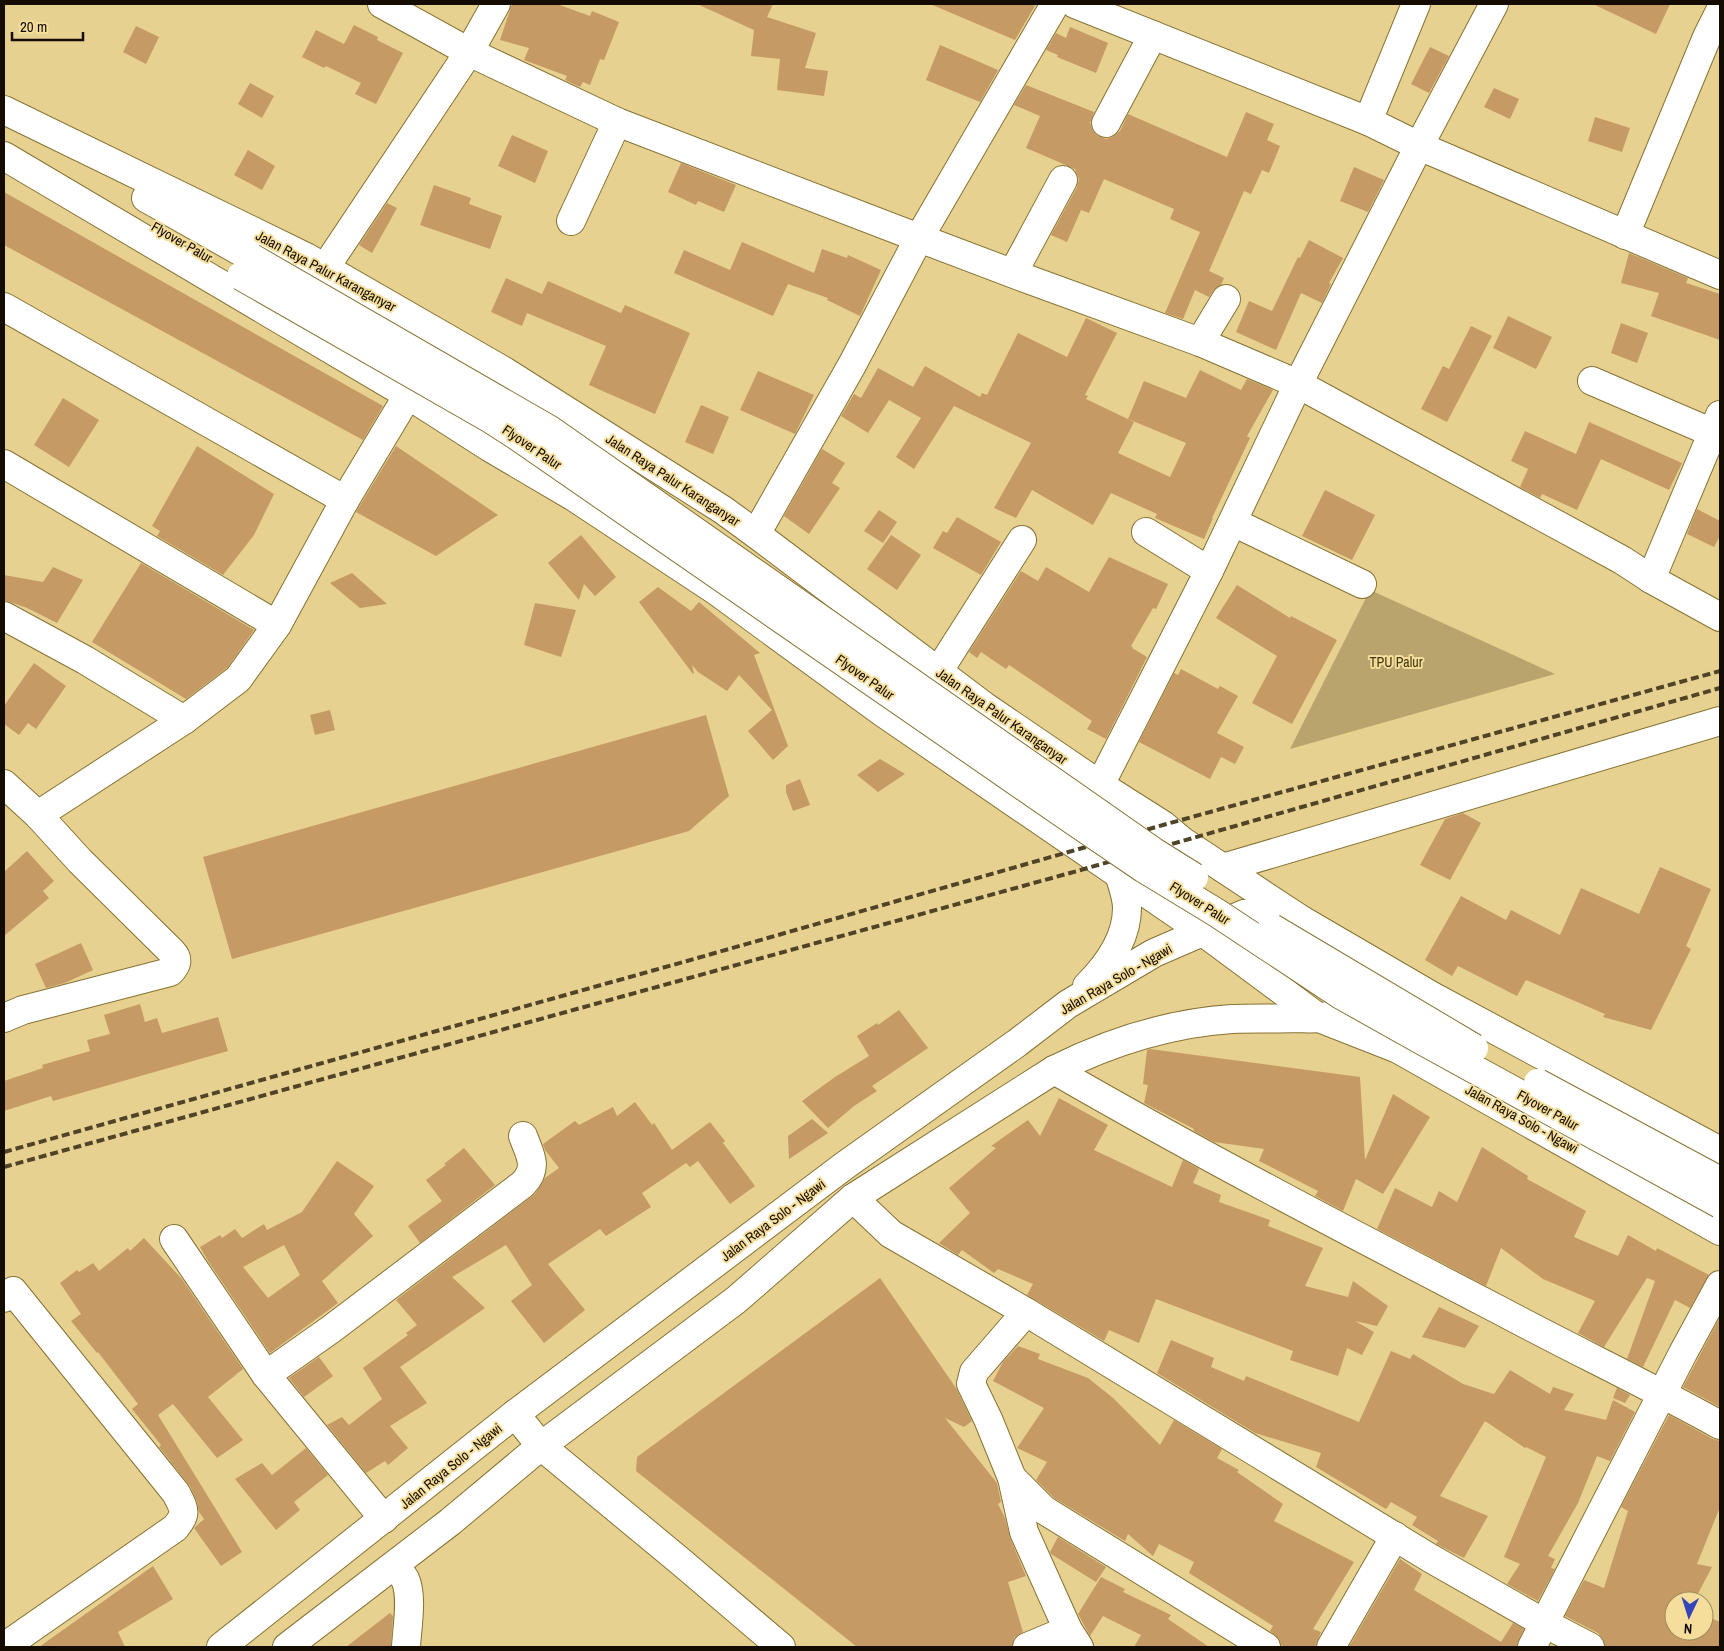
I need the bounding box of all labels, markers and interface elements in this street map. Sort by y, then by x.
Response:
scale bar [12,10,84,42]
text: 20 m [20,16,47,37]
street label: Flyover Palur [148,217,216,267]
street label: Jalan Raya Palur Karanganyar [253,226,399,316]
street label: Flyover Palur [499,421,565,473]
street label: Jalan Raya Palur Karanganyar [603,430,744,530]
street label: Flyover Palur [832,650,898,704]
park label: TPU Palur [1370,653,1423,671]
street label: Jalan Raya Palur Karanganyar [933,664,1071,768]
street label: Flyover Palur [1167,877,1234,929]
street label: Jalan Raya Solo - Ngawi [1057,940,1175,1018]
street label: Jalan Raya Solo - Ngawi [1462,1081,1582,1157]
street label: Flyover Palur [1514,1086,1582,1134]
street label: Jalan Raya Solo - Ngawi [717,1175,829,1265]
street label: Jalan Raya Solo - Ngawi [396,1419,506,1513]
north arrow [1664,1591,1714,1641]
text: N [1683,1620,1693,1638]

